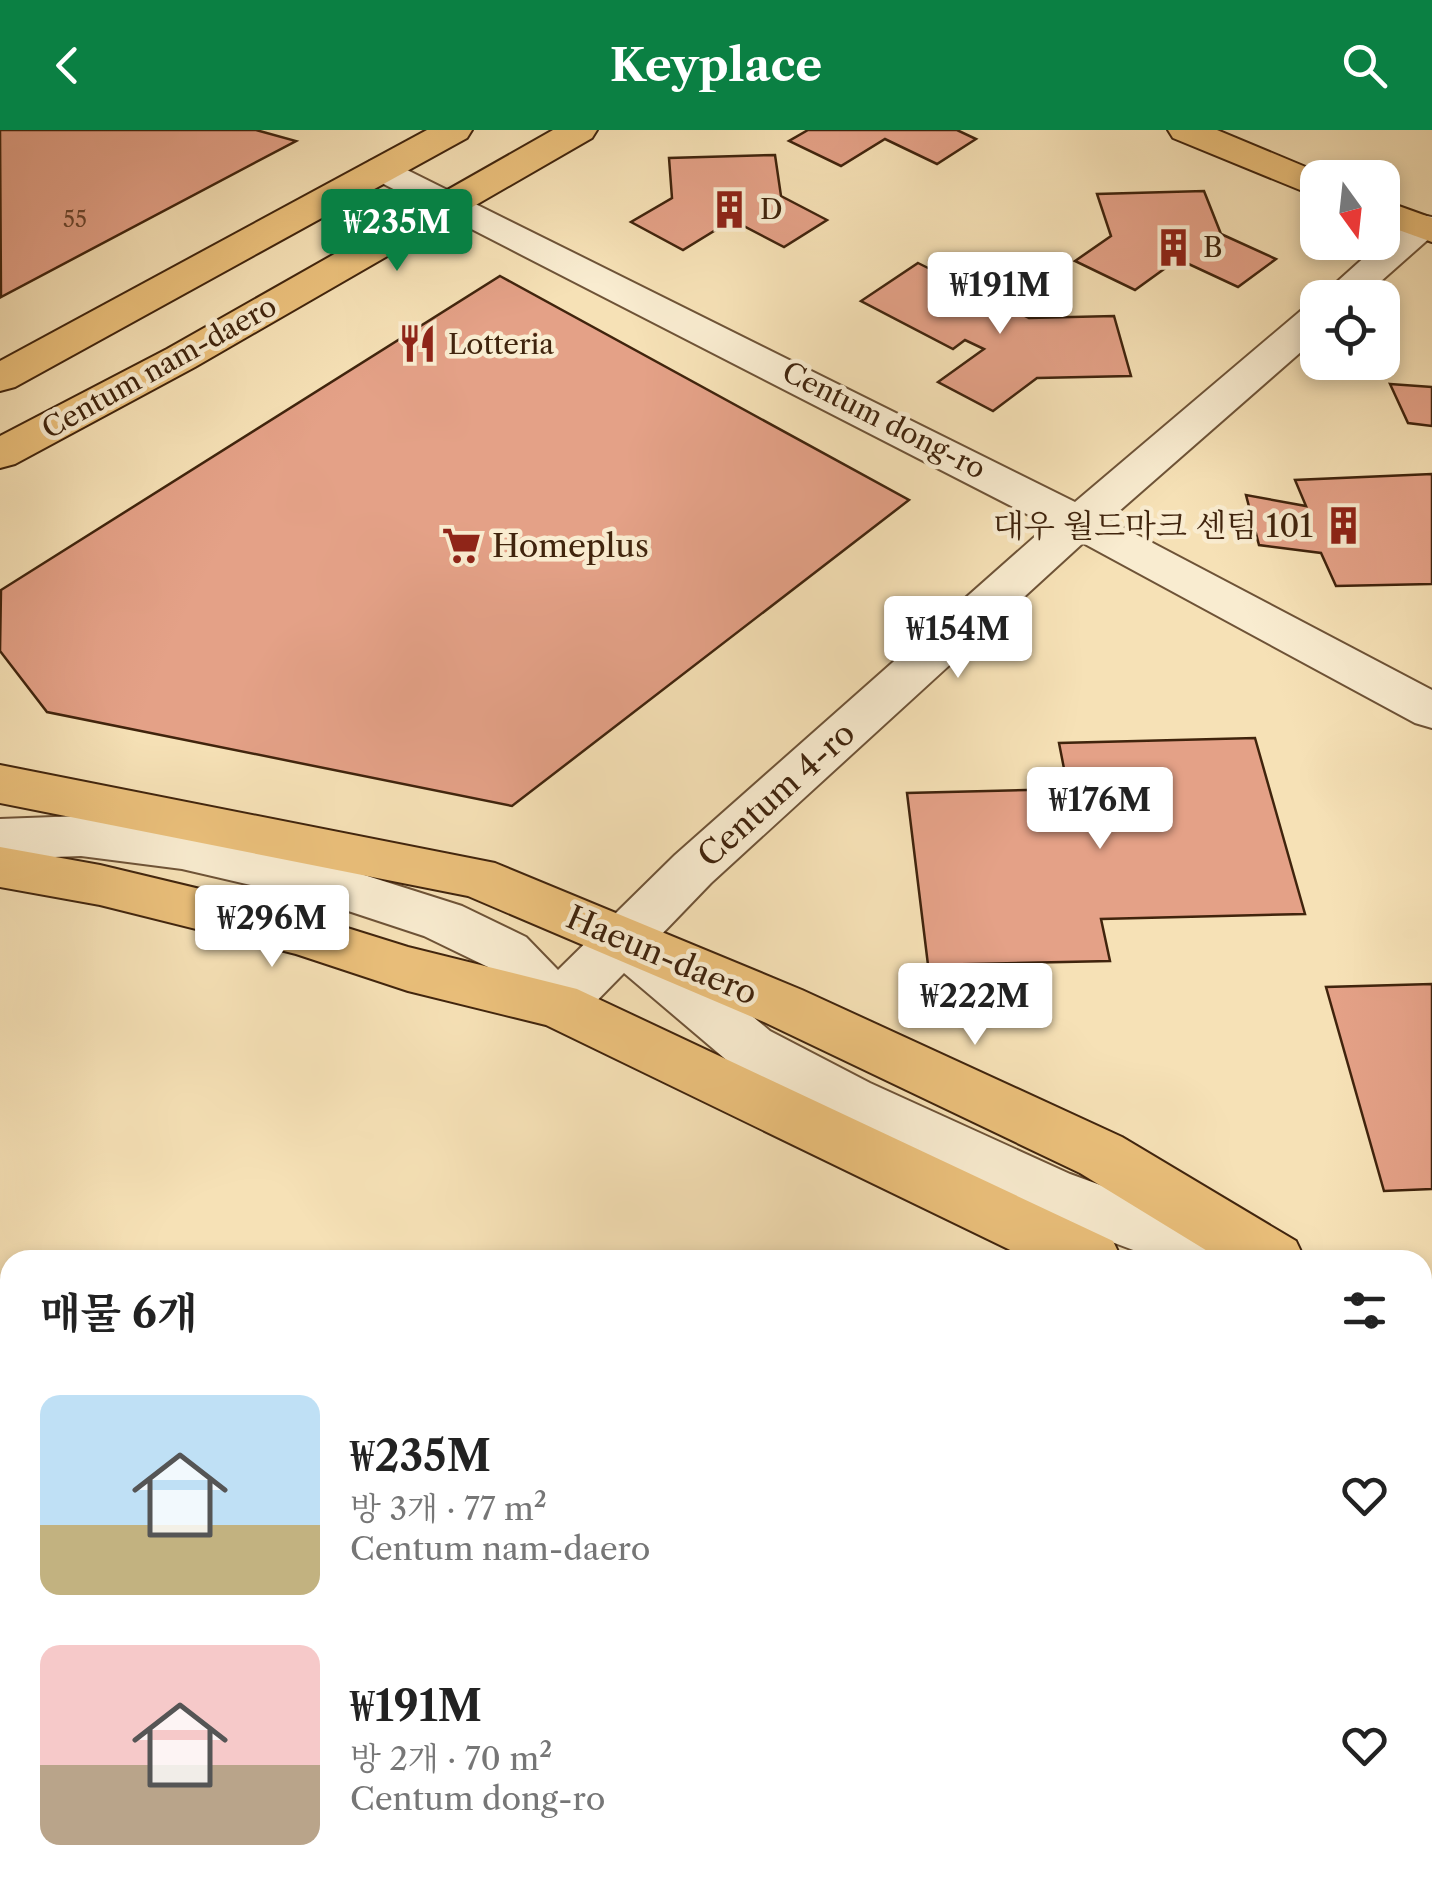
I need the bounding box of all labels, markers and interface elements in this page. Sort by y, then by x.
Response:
text: Keyplace [610,37,822,93]
icon: back [40,38,95,93]
icon: search [1337,38,1392,93]
north arrow [1300,160,1400,260]
map controls [1300,160,1400,380]
building icon: D [709,188,751,230]
pin: ₩235M [327,189,467,274]
place label: D [760,192,783,226]
text: ₩235M [343,202,451,241]
house number: 55 [63,206,87,233]
building icon: B [1152,226,1194,268]
place label: B [1203,230,1223,264]
pin: ₩191M [930,252,1070,337]
text: ₩191M [950,265,1050,304]
button: locate [1300,280,1400,380]
street label: Centum nam-daero [36,288,282,446]
restaurant icon: Lotteria [397,323,439,365]
place label: Lotteria [448,327,554,361]
street label: Centum dong-ro [777,354,991,486]
building icon: 대우 월드마크 센텀 101 [1322,504,1364,546]
place label: 대우 월드마크 센텀 101 [993,506,1313,545]
supermarket icon: Homeplus [441,524,483,566]
place label: Homeplus [492,526,649,565]
pin: ₩154M [888,596,1028,681]
text: ₩154M [906,609,1010,648]
street label: Centum 4-ro [689,713,863,875]
pin: ₩176M [1030,767,1170,852]
text: ₩176M [1049,780,1151,819]
pin: ₩296M [202,885,342,970]
street label: Haeun-daero [561,897,763,1013]
text: ₩296M [217,898,327,937]
pin: ₩222M [905,963,1045,1048]
text: ₩222M [920,976,1030,1015]
icon: filters [1337,1283,1392,1338]
text: 매물 6개 [40,1287,197,1339]
text: ₩235M [350,1430,491,1482]
icon: home [120,1435,240,1555]
icon: heart [1337,1468,1392,1523]
text: 방 3개 · 77 m² [350,1489,547,1528]
text: Centum nam-daero [350,1529,650,1568]
text: ₩191M [350,1680,482,1732]
icon: home [120,1685,240,1805]
icon: heart [1337,1718,1392,1773]
text: 방 2개 · 70 m² [350,1739,552,1778]
text: Centum dong-ro [350,1779,605,1818]

